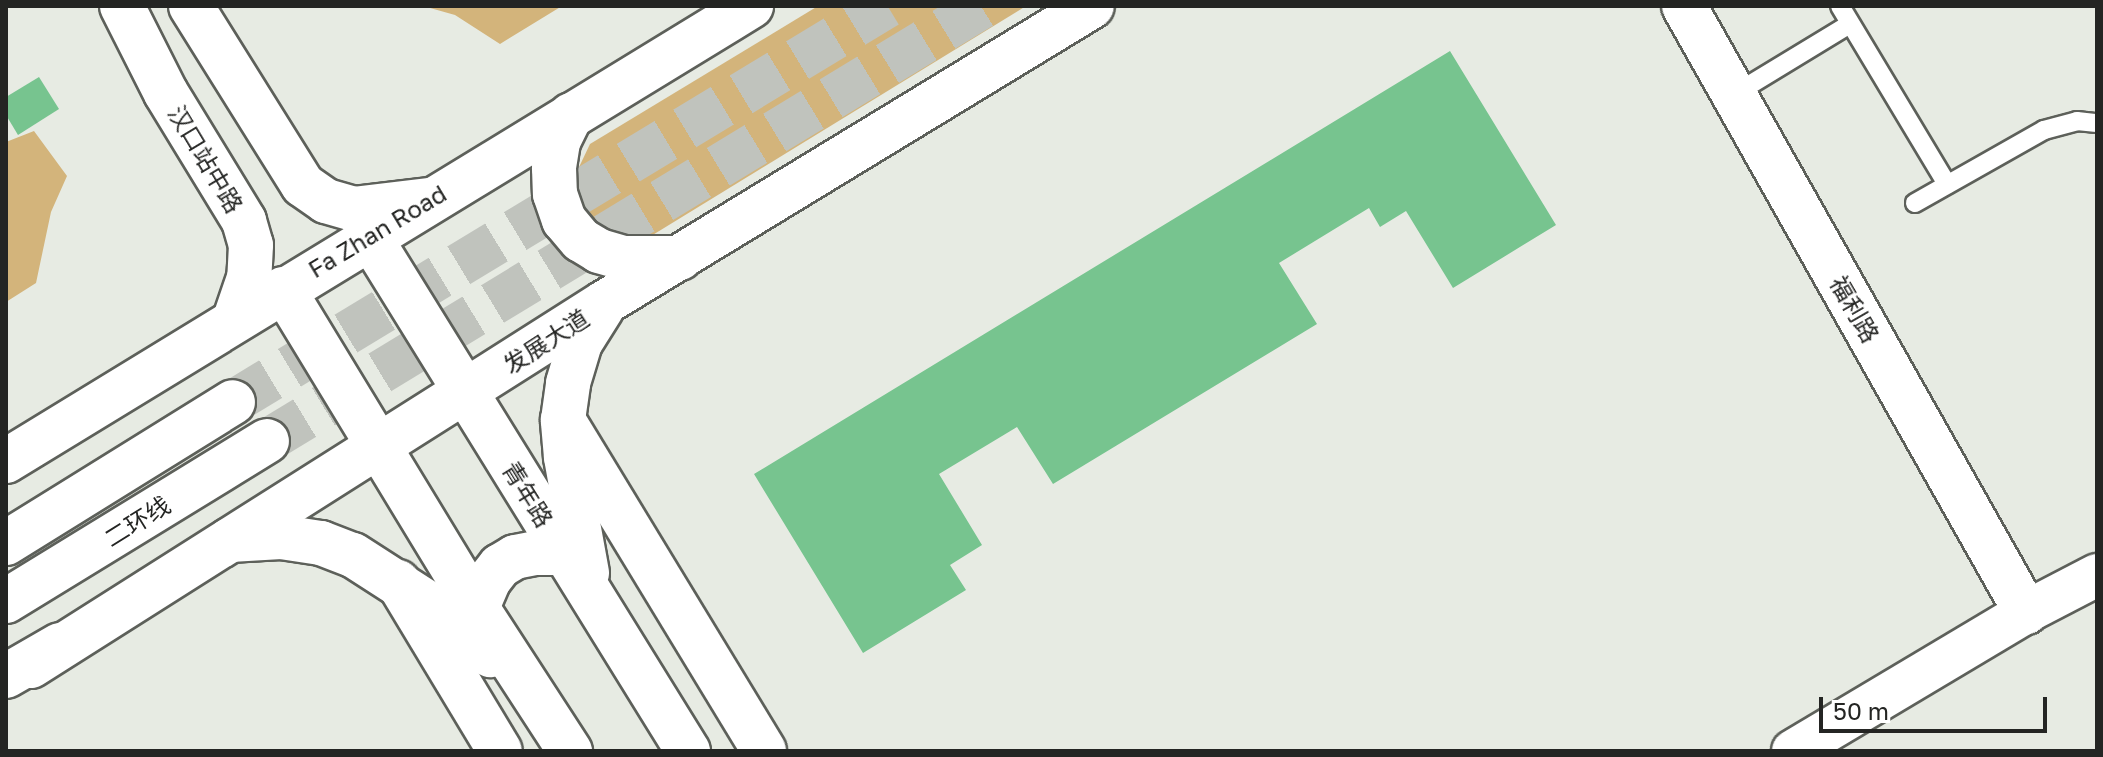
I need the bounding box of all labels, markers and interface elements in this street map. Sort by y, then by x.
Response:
street label: 汉口站中路 [163,100,249,218]
street label: Fa Zhan Road [303,179,451,283]
street label: 福利路 [1825,271,1885,347]
street label: 发展大道 [498,303,594,379]
street label: 青年路 [497,456,559,532]
street label: 二环线 [99,490,175,552]
scale bar [1823,681,2051,731]
text: 50 m [1833,696,1889,725]

